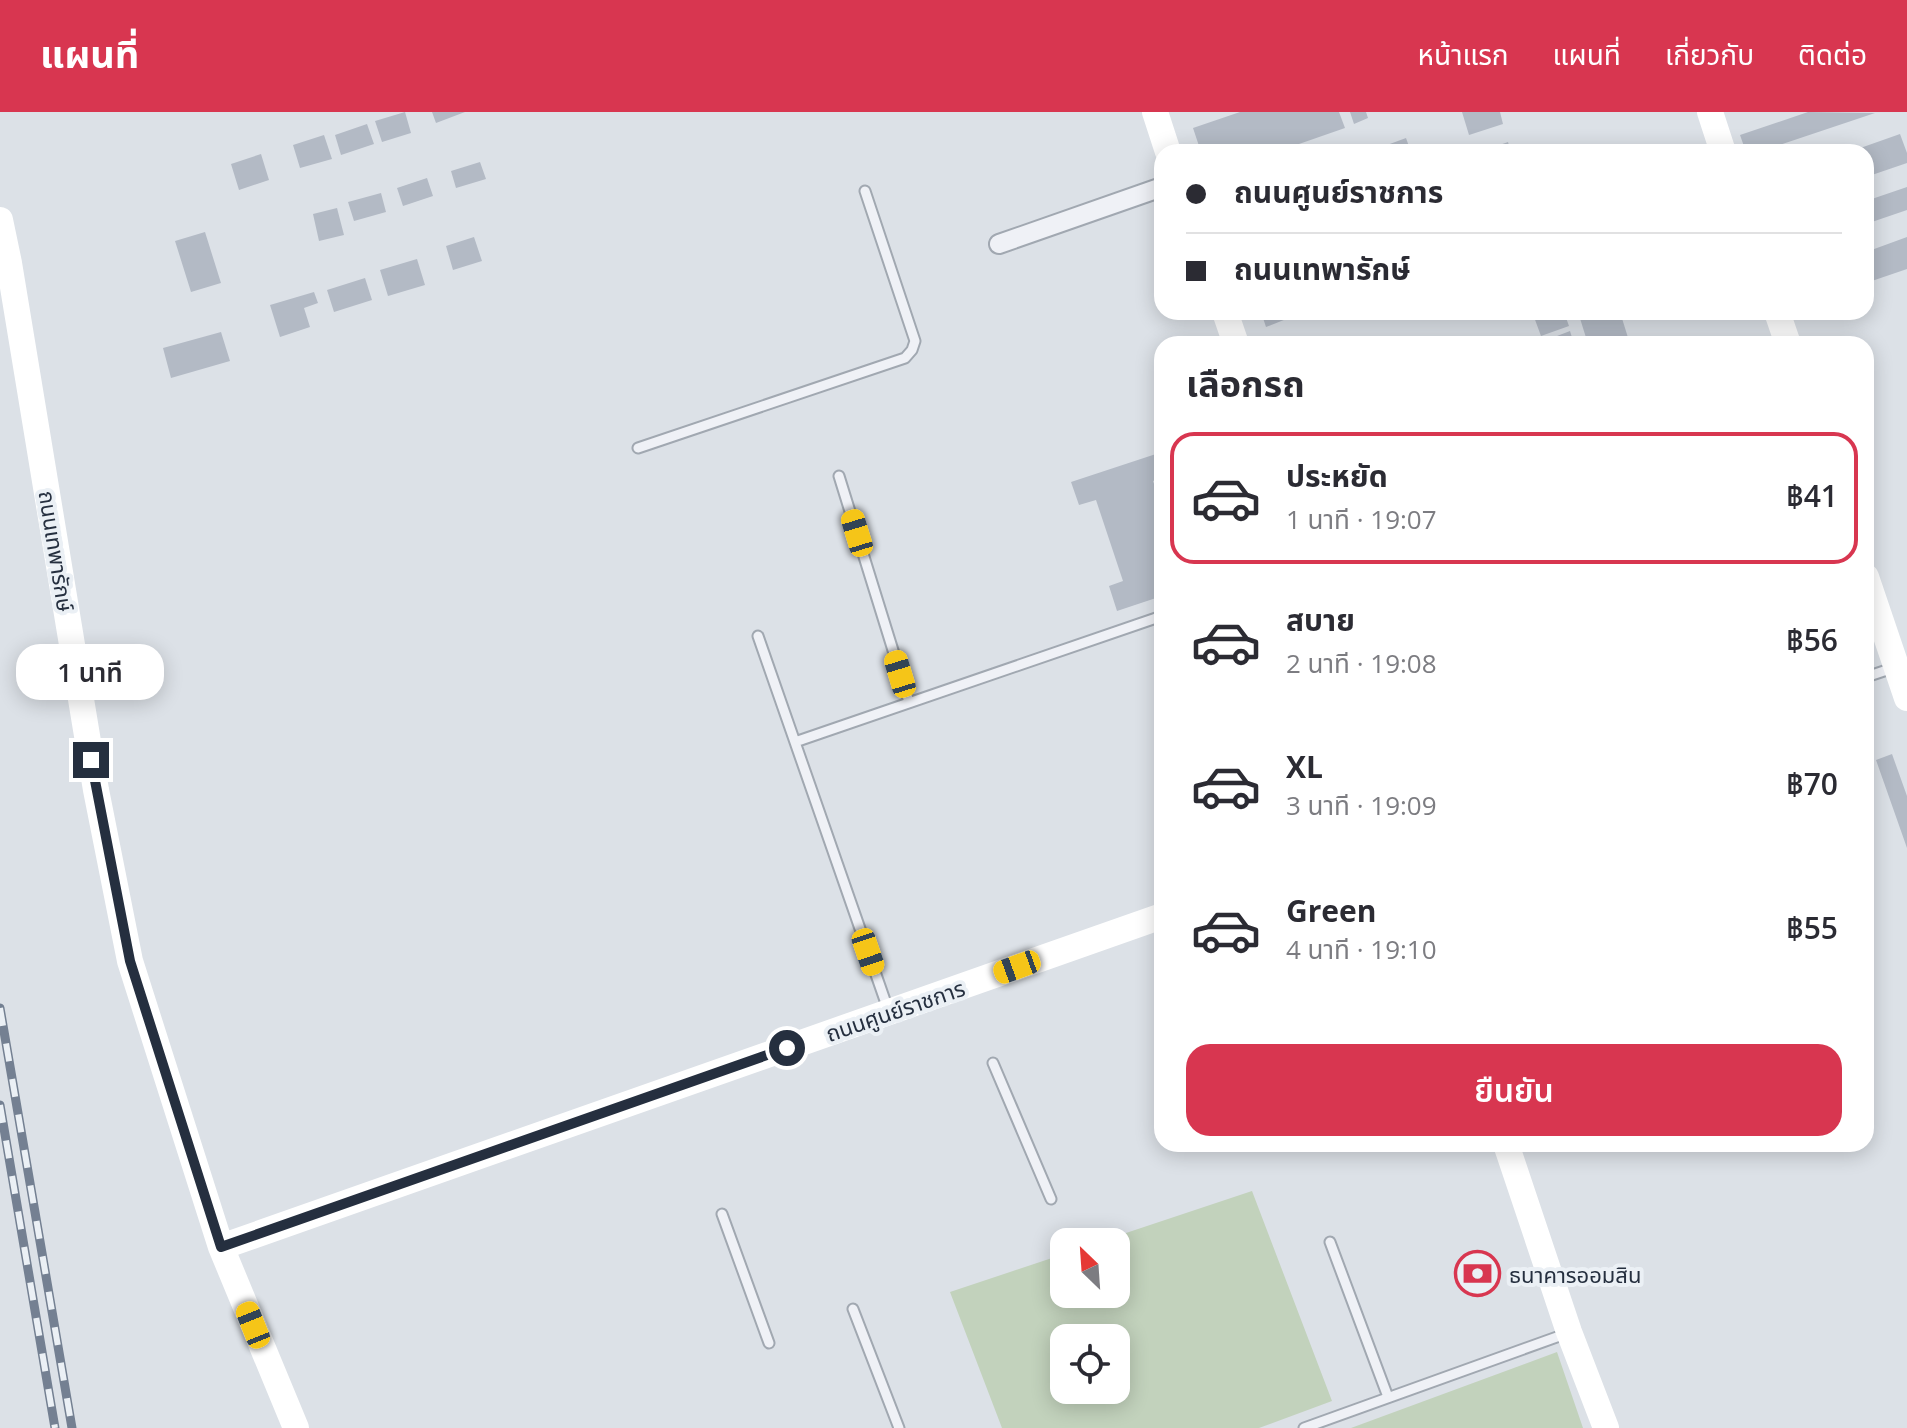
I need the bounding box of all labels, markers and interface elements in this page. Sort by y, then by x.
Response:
text: แผนที่ [40,27,139,79]
text: หน้าแรก [1418,35,1509,73]
text: แผนที่ [1553,35,1621,73]
text: เกี่ยวกับ [1665,35,1754,73]
text: ติดต่อ [1798,35,1867,73]
text: ถนนศูนย์ราชการ [1234,171,1443,212]
text: ถนนเทพารักษ์ [1234,248,1410,289]
text: เลือกรถ [1186,359,1305,408]
text: ประหยัด [1286,455,1388,496]
icon: car [1190,462,1262,534]
text: ฿41 [1786,475,1838,516]
street label: ถนนเทพารักษ์ [33,488,81,614]
text: 1 นาที · 19:07 [1286,501,1437,537]
car [839,507,875,559]
text: สบาย [1286,599,1355,640]
icon: car [1190,606,1262,678]
text: ฿56 [1786,619,1838,660]
callout: 1 นาที [17,644,165,700]
text: 2 นาที · 19:08 [1286,645,1437,681]
car [882,648,918,700]
text: 1 นาที [57,654,123,690]
route end [73,742,109,778]
text: XL [1286,746,1323,787]
icon: car [1190,750,1262,822]
text: ฿70 [1786,763,1838,804]
text: 3 นาที · 19:09 [1286,787,1437,823]
text: Green [1286,890,1377,931]
icon: car [1190,894,1262,966]
text: ฿55 [1786,907,1838,948]
car [849,925,887,979]
text: 4 นาที · 19:10 [1286,931,1437,967]
car [990,948,1044,986]
street label: ถนนศูนย์ราชการ [821,972,969,1048]
route start [769,1030,805,1066]
button: ยืนยัน [1186,1044,1842,1136]
north arrow [1050,1228,1130,1308]
map controls [1050,1228,1130,1404]
bank icon: ธนาคารออมสิน [1454,1250,1502,1298]
place label: ธนาคารออมสิน [1509,1259,1641,1289]
car [233,1298,273,1352]
button: locate [1050,1324,1130,1404]

